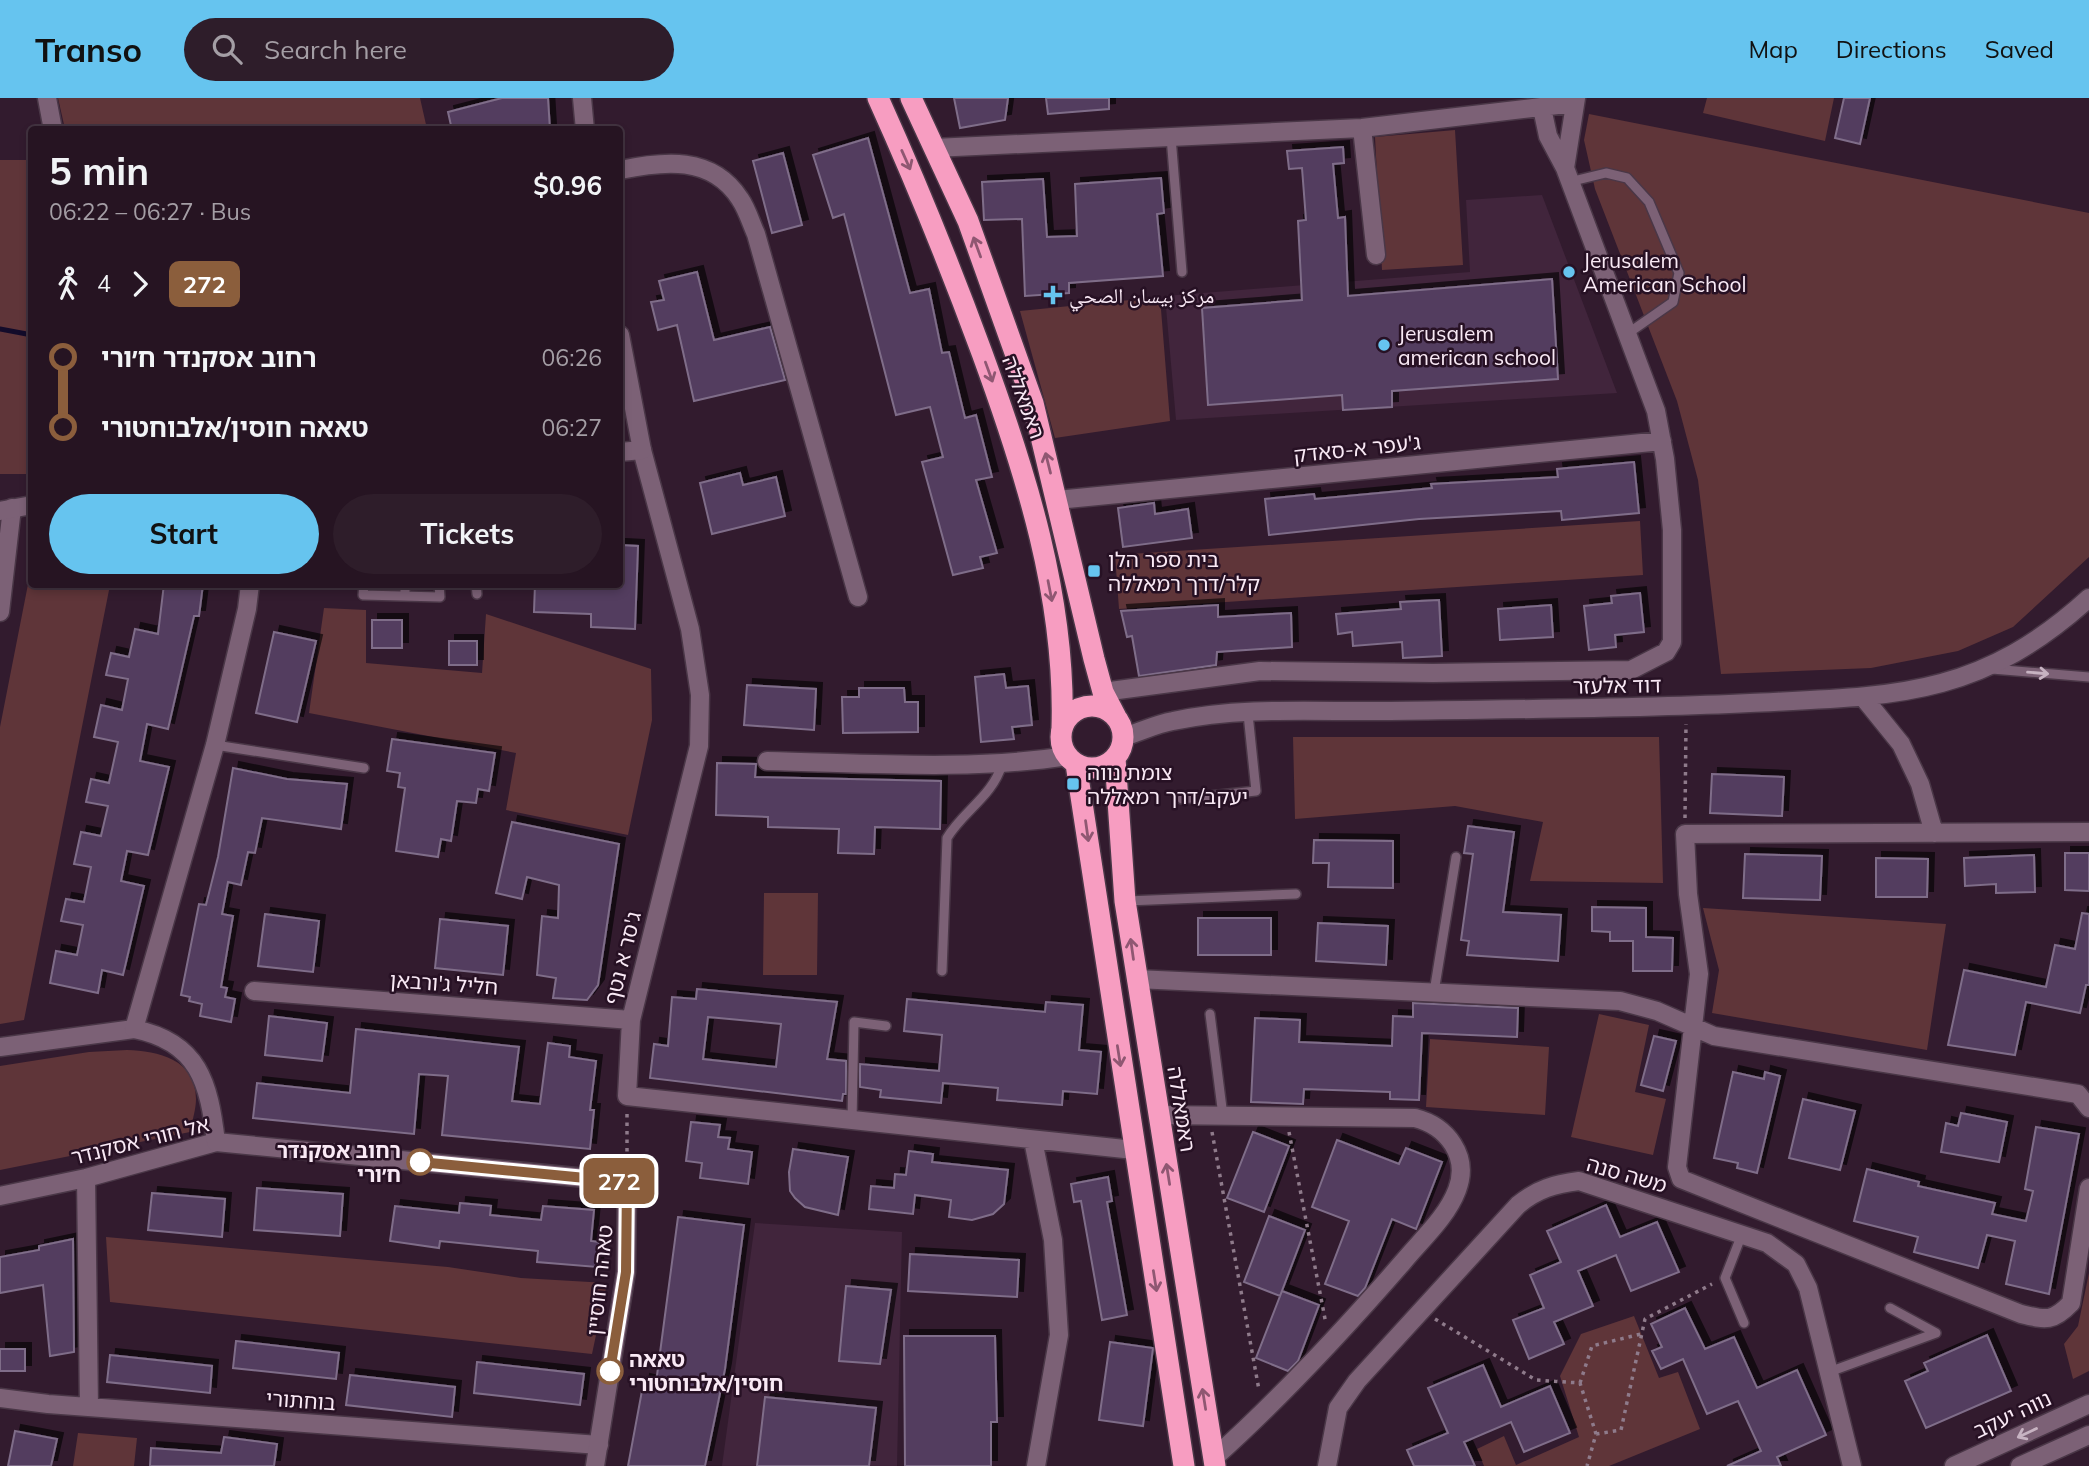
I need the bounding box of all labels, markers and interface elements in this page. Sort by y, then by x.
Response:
search box [184,18,674,81]
text: Transo [35,29,142,70]
icon: search [208,30,246,68]
text: Search here [264,33,407,66]
text: Map [1748,34,1798,64]
text: Directions [1836,34,1947,64]
text: Saved [1985,34,2054,64]
text: 5 min [49,147,149,195]
one-way arrow [900,149,913,170]
text: $0.96 [533,169,602,202]
text: 06:22 – 06:27 · Bus [49,197,251,226]
one-way arrow [970,236,982,258]
place label: Jerusalem American School [1583,247,1746,297]
marker: Jerusalem American School [1561,264,1577,280]
icon: walk [49,265,87,303]
icon: forward [121,265,159,303]
text: 4 [97,269,111,298]
text: 272 [183,269,226,299]
place label: مركز بيسان الصحي [1069,282,1214,312]
marker: مركز بيسان الصحي [1043,285,1063,305]
place label: Jerusalem american school [1398,320,1556,370]
marker: Jerusalem american school [1376,337,1392,353]
text: רחוב אסקנדר ח׳ורי [101,341,317,374]
text: 06:26 [542,343,602,372]
street label: ראמאללה [997,352,1051,442]
one-way arrow [984,360,996,382]
text: טאאה חוסין/אלבוחטורי [101,411,369,444]
text: 06:27 [542,413,602,442]
street label: ג'עפר א-סאדק [1292,428,1422,468]
one-way arrow [1041,452,1054,475]
button: Start [49,494,319,574]
button: Tickets [333,494,602,574]
place label: בית ספר הלן קלר/דרך רמאללה [1108,546,1260,596]
marker: בית ספר הלן קלר/דרך רמאללה [1086,563,1102,579]
one-way arrow [1044,579,1057,602]
one-way arrow [2026,666,2049,679]
street label: דוד אלעזר [1572,671,1662,699]
place label: צומת נווה יעקב/דרך רמאללה [1087,759,1248,809]
marker: צומת נווה יעקב/דרך רמאללה [1065,776,1081,792]
one-way arrow [1080,819,1093,842]
street label: ג'סר א נטף [598,909,646,1007]
one-way arrow [1125,938,1138,961]
street label: חליל ג'ורבאן [389,966,499,1000]
one-way arrow [1113,1044,1126,1067]
street label: ראמאללה [1162,1064,1202,1154]
street label: אל חורי אסקנדר [68,1110,212,1170]
place label: רחוב אסקנדר ח׳ורי [277,1137,401,1187]
marker: רחוב אסקנדר ח׳ורי [407,1149,433,1175]
street label: משה סנה [1584,1150,1670,1198]
line badge: 272 [579,1158,659,1204]
one-way arrow [1161,1163,1174,1186]
text: 272 [597,1166,641,1196]
street label: טאהה חוסיין [580,1223,618,1337]
one-way arrow [1149,1269,1162,1292]
place label: טאאה חוסין/אלבוחטורי [629,1346,783,1396]
marker: טאאה חוסין/אלבוחטורי [597,1358,623,1384]
street label: בוחתורי [265,1385,337,1415]
street label: נווה יעקב [1969,1385,2055,1443]
one-way arrow [1197,1388,1210,1410]
one-way arrow [2017,1427,2038,1440]

